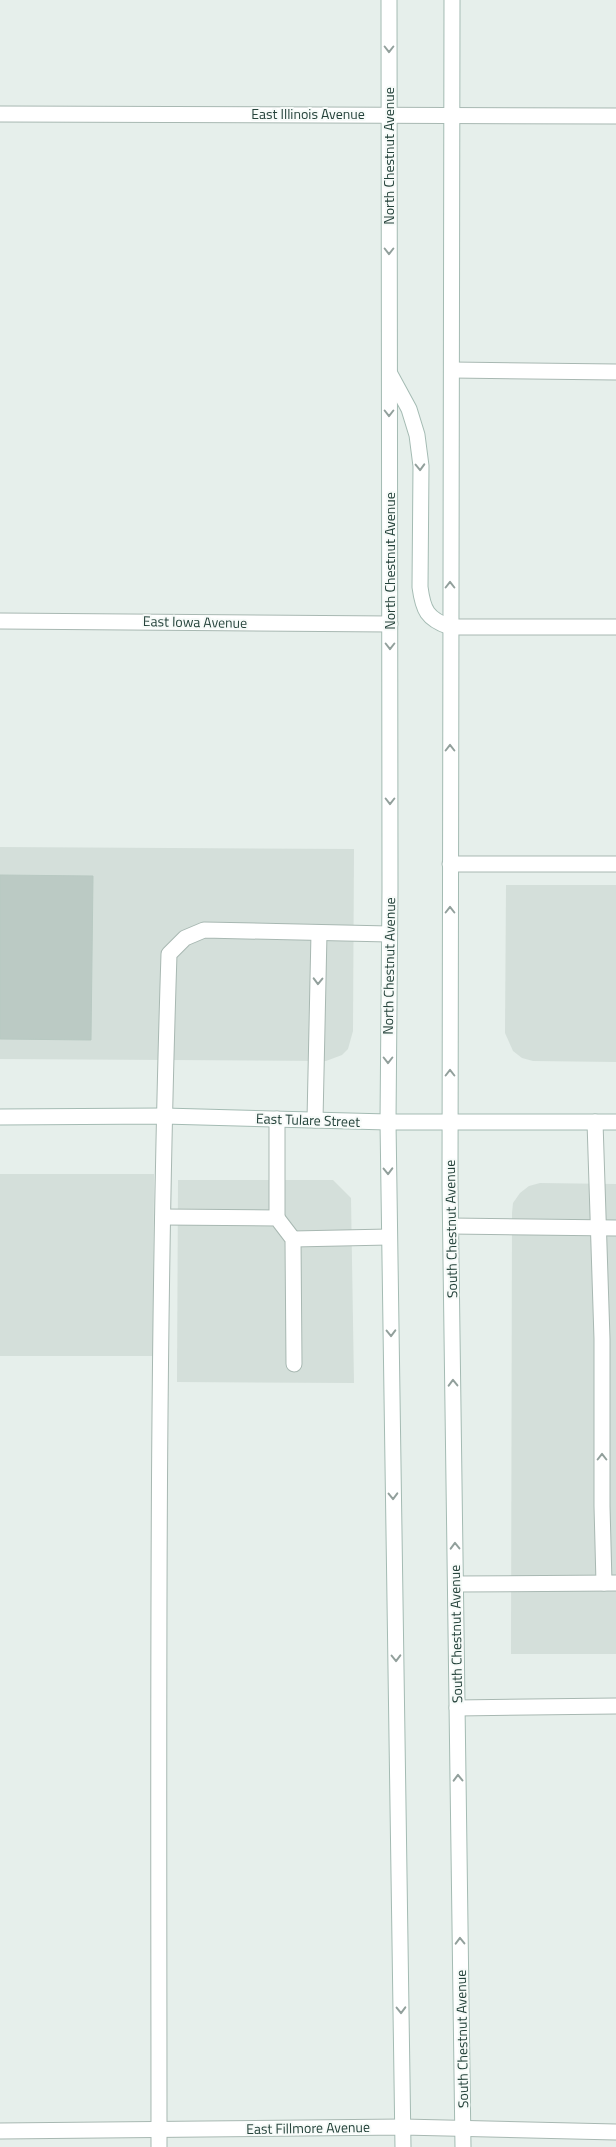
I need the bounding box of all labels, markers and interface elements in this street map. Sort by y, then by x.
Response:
one-way arrow [384,46,394,53]
street label: North Chestnut Avenue [378,87,399,225]
street label: East Illinois Avenue [251,103,365,124]
one-way arrow [384,247,394,255]
one-way arrow [384,409,395,417]
one-way arrow [415,464,425,471]
street label: North Chestnut Avenue [379,492,400,630]
one-way arrow [445,581,455,589]
street label: East Iowa Avenue [143,610,247,633]
one-way arrow [385,642,395,650]
one-way arrow [445,744,455,752]
one-way arrow [385,797,395,805]
street label: North Chestnut Avenue [377,897,400,1035]
one-way arrow [445,906,455,914]
one-way arrow [313,978,323,986]
one-way arrow [383,1056,393,1064]
one-way arrow [445,1069,455,1076]
street label: East Tulare Street [256,1107,360,1132]
street label: South Chestnut Avenue [439,1160,462,1298]
one-way arrow [383,1168,393,1175]
one-way arrow [386,1330,396,1338]
one-way arrow [448,1379,458,1386]
one-way arrow [597,1453,607,1460]
one-way arrow [388,1492,399,1500]
one-way arrow [450,1541,460,1549]
street label: South Chestnut Avenue [444,1565,467,1703]
one-way arrow [391,1655,401,1663]
one-way arrow [453,1774,463,1782]
one-way arrow [455,1936,466,1944]
street label: South Chestnut Avenue [450,1970,473,2108]
one-way arrow [396,2006,406,2014]
street label: East Fillmore Avenue [246,2116,370,2139]

